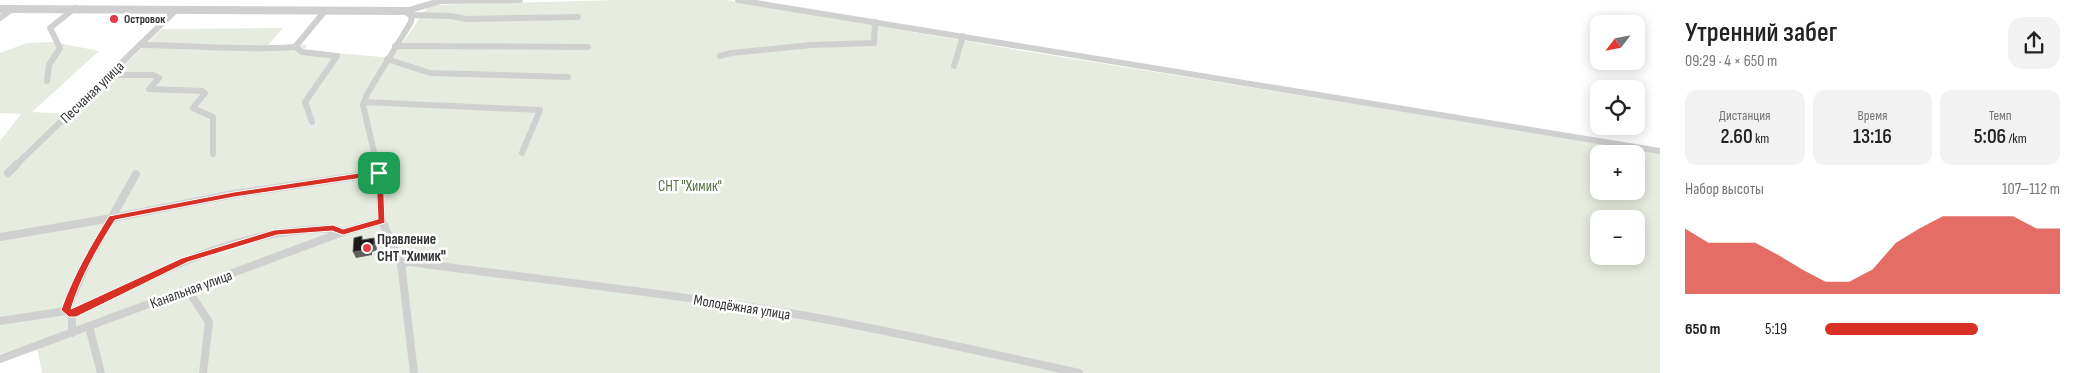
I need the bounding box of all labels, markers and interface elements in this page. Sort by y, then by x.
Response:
place label: Островок [124,12,166,27]
marker: Островок [108,13,120,25]
north arrow [1590,15,1645,70]
map controls [1590,15,1645,265]
text: Утренний забег [1685,16,1837,49]
button: share [2008,17,2060,69]
text: 09:29 · 4 × 650 m [1685,52,1777,71]
street label: Песчаная улица [56,57,128,128]
button: locate [1590,80,1645,135]
text: Дистанция [1719,107,1771,124]
text: Время [1858,107,1887,124]
text: Темп [1989,107,2012,124]
text: 2.60 [1720,124,1753,149]
text: 13:16 [1853,124,1892,149]
text: 5:06 [1974,124,2006,149]
text: km [1753,130,1769,147]
text: /km [2006,130,2027,147]
button: + [1590,145,1645,200]
pin [358,152,400,194]
icon: arrive [365,159,393,187]
park label: СНТ "Химик" [658,177,722,196]
text: Набор высоты [1685,180,1764,199]
text: 107–112 m [2002,180,2060,199]
button: − [1590,210,1645,265]
place label: Правление СНТ "Химик" [377,230,446,266]
marker: Правление СНТ "Химик" [361,242,373,254]
street label: Канальная улица [147,266,235,313]
street label: Молодёжная улица [692,290,792,325]
text: 650 m [1685,320,1720,339]
text: 5:19 [1765,320,1787,339]

